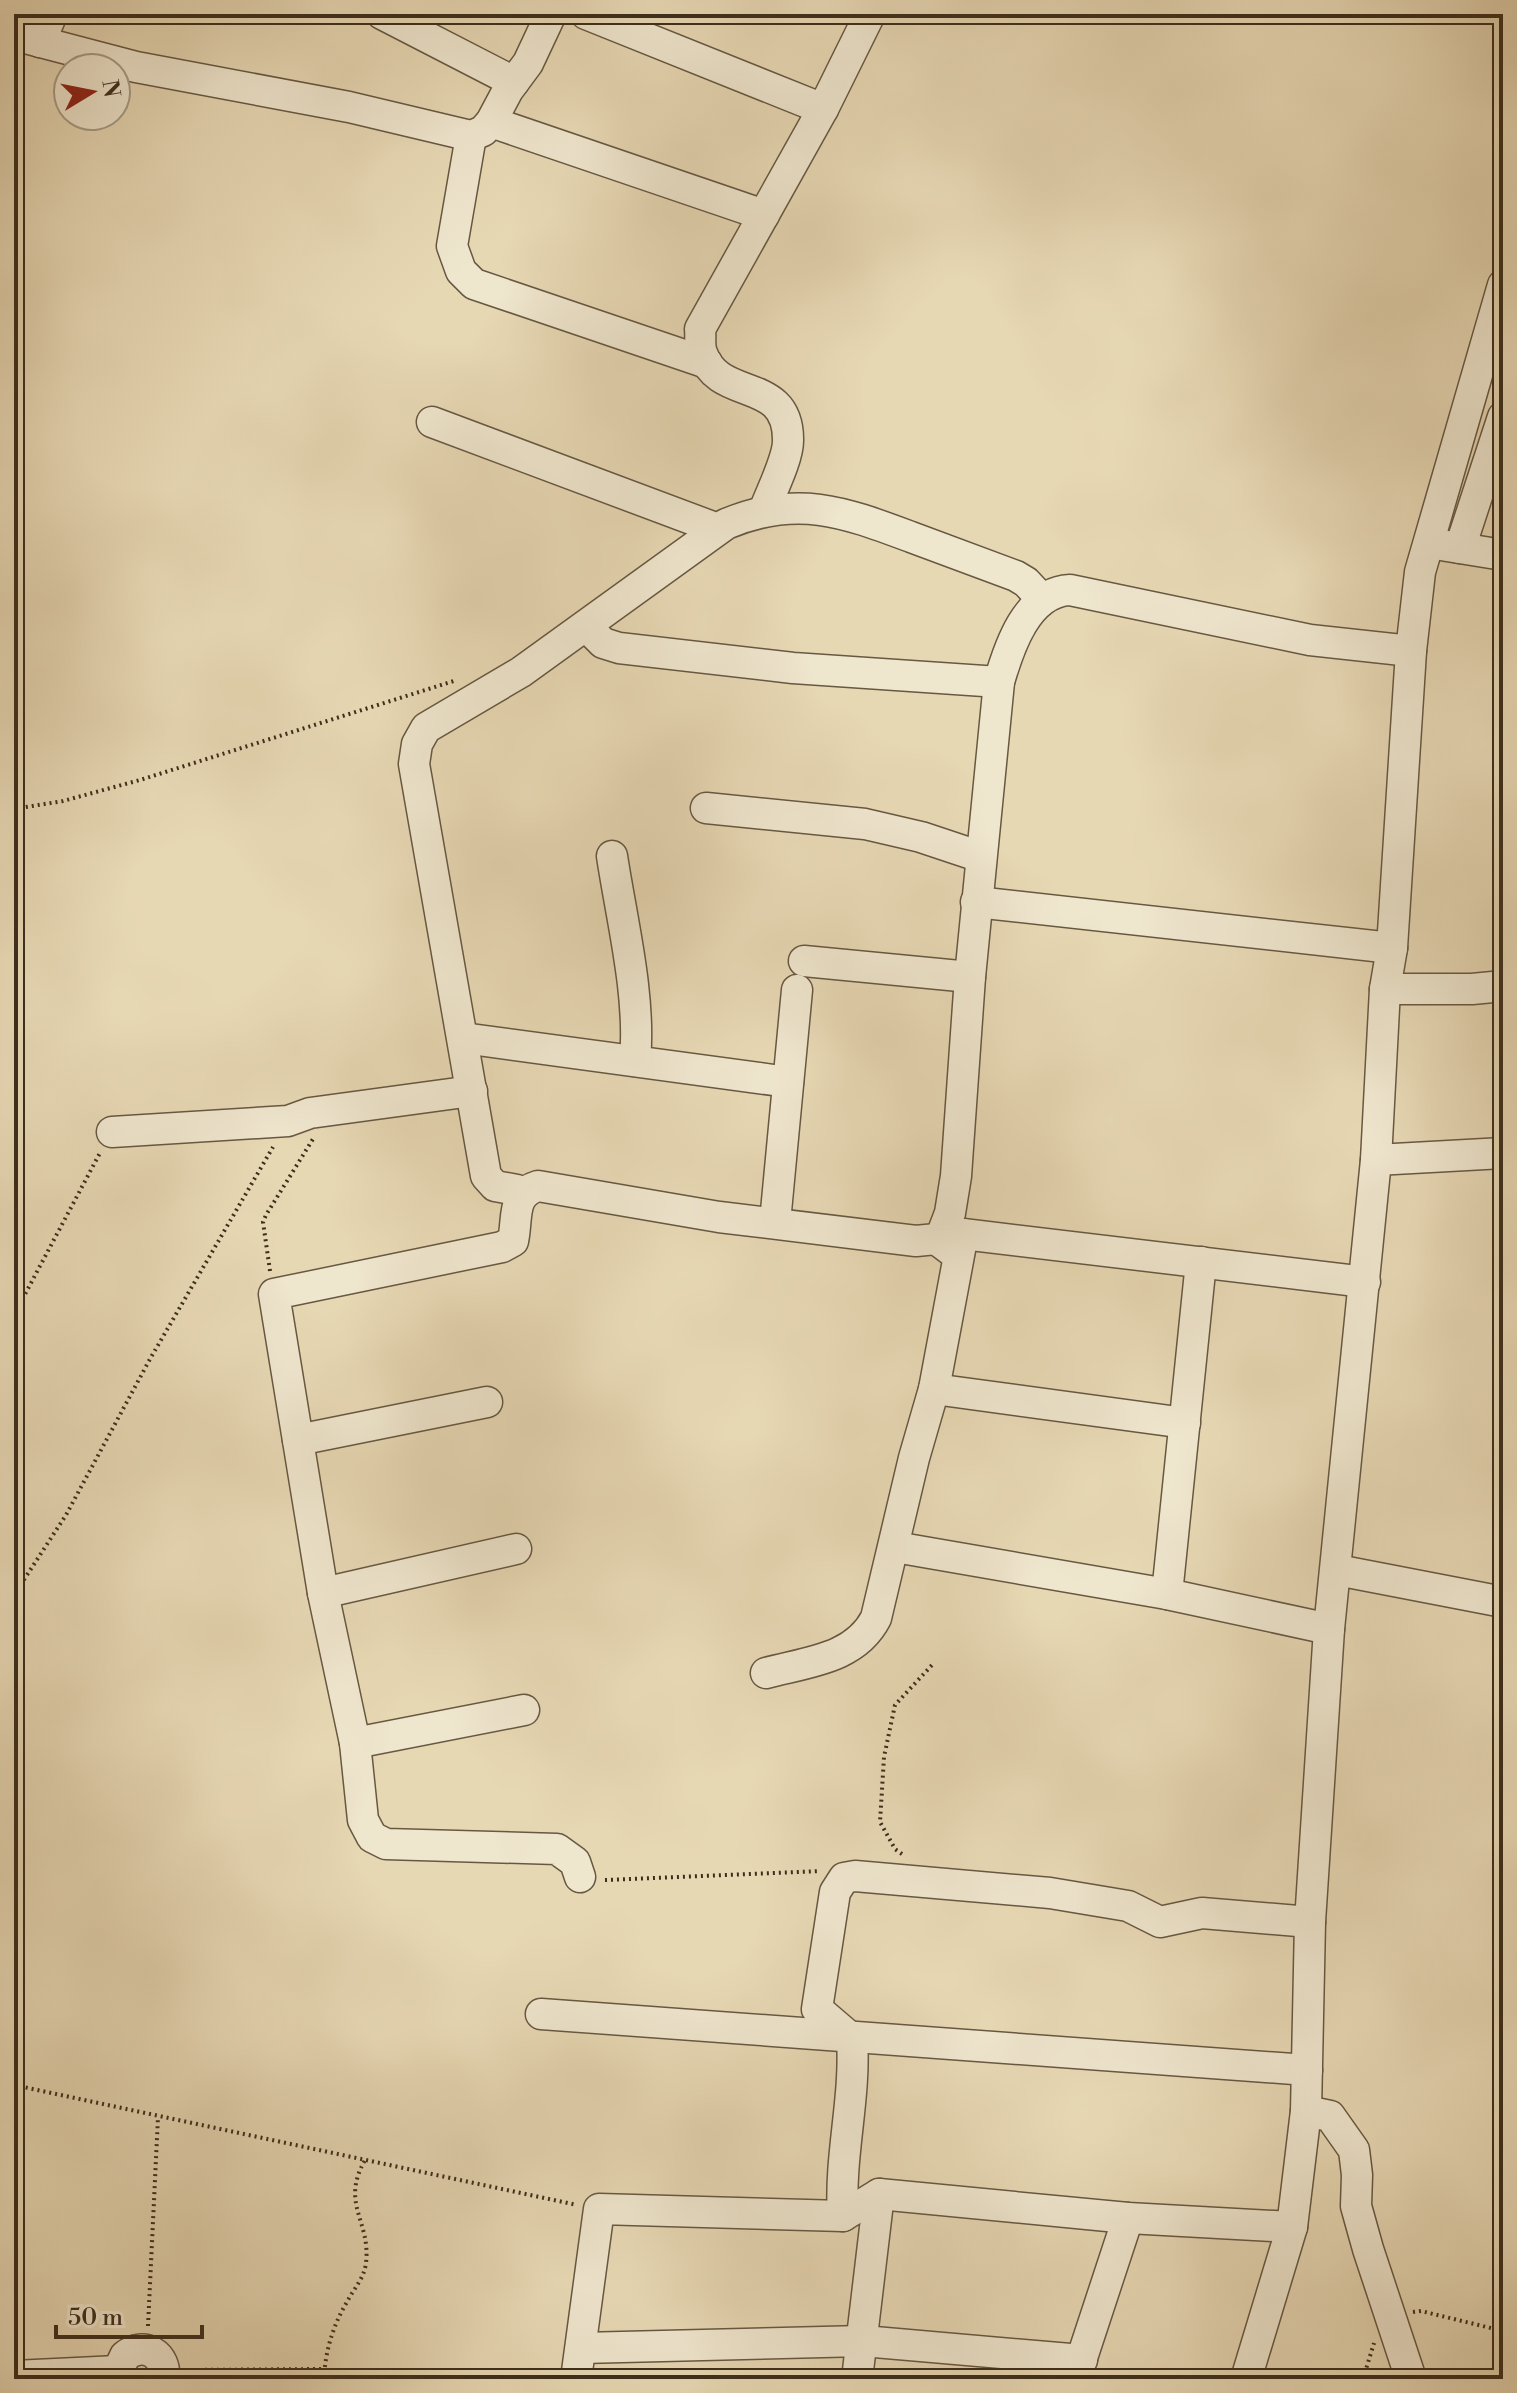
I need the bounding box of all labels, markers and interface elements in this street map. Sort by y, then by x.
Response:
north arrow [52,52,132,132]
text: N [95,78,125,100]
scale bar [56,2289,202,2339]
text: 50 m [68,2303,123,2333]

